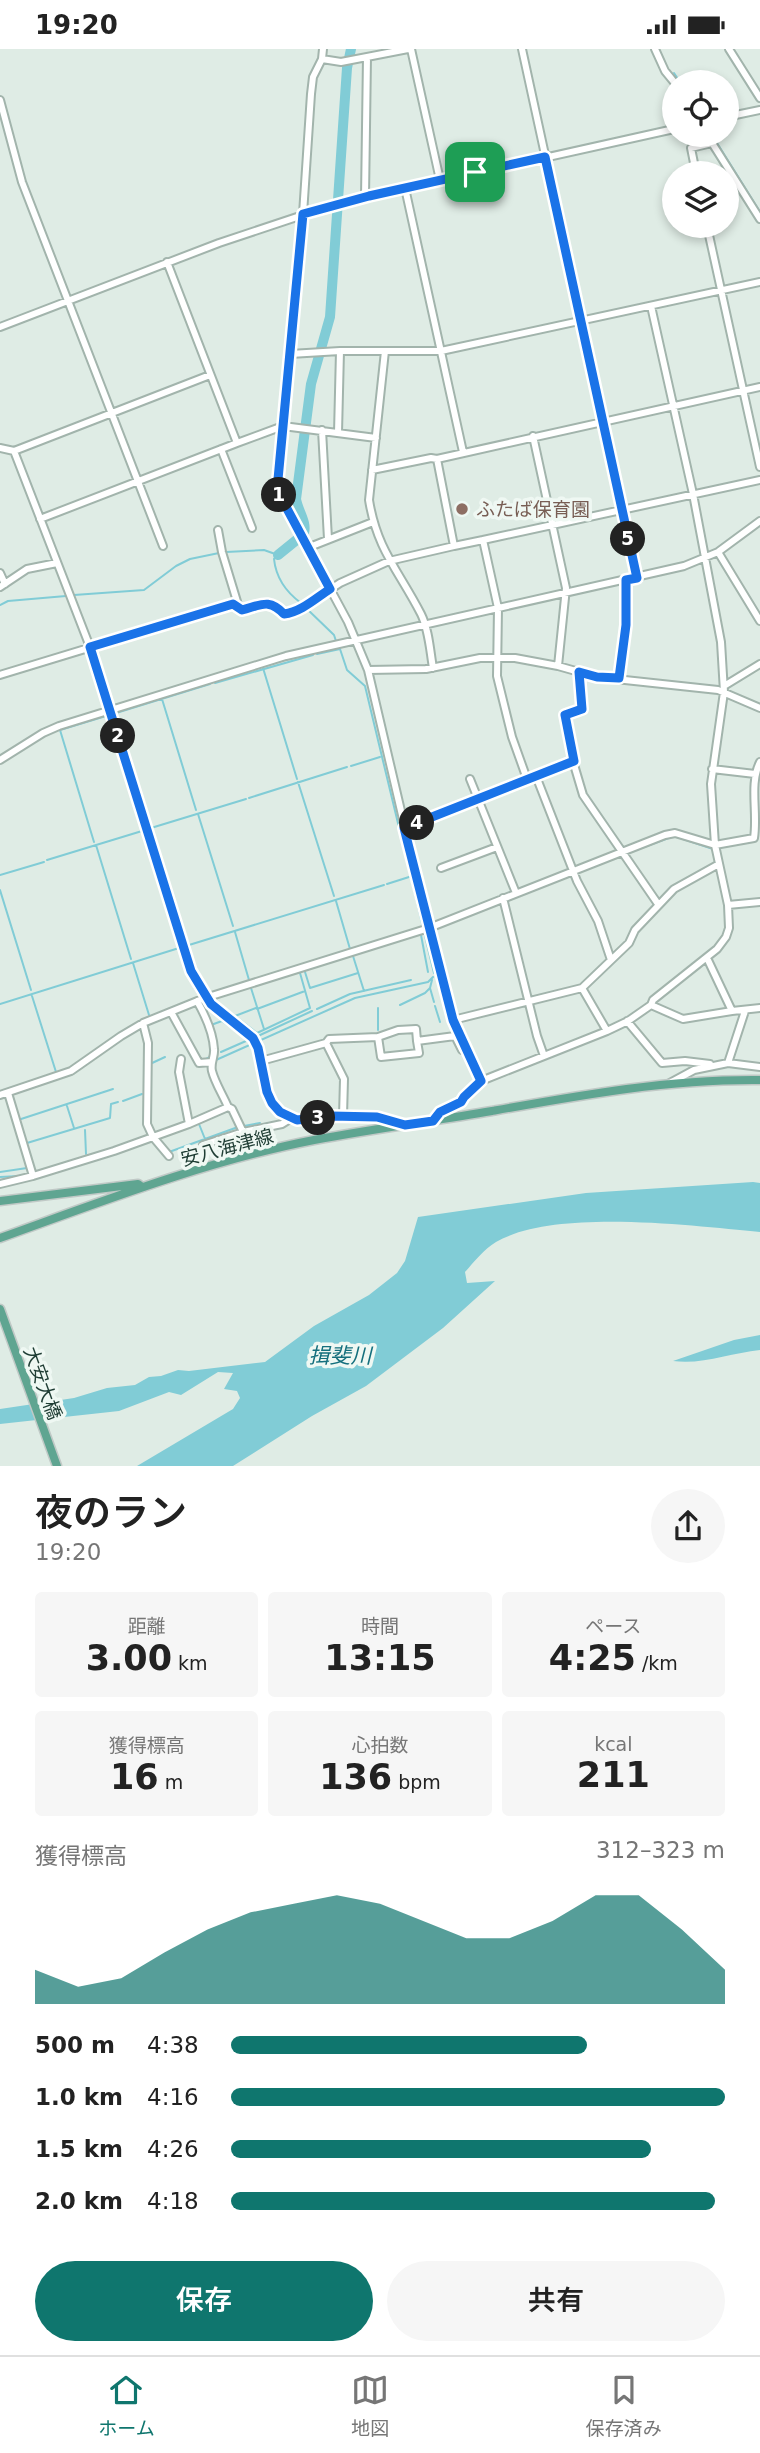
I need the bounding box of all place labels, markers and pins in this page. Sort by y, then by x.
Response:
pin [445,142,505,202]
pin: 1 [262,477,296,513]
place label: ふたば保育園 [476,498,590,520]
marker: ふたば保育園 [454,501,470,517]
pin: 5 [610,521,646,557]
pin: 2 [100,719,136,753]
pin: 4 [400,805,434,841]
pin: 3 [300,1101,336,1135]

